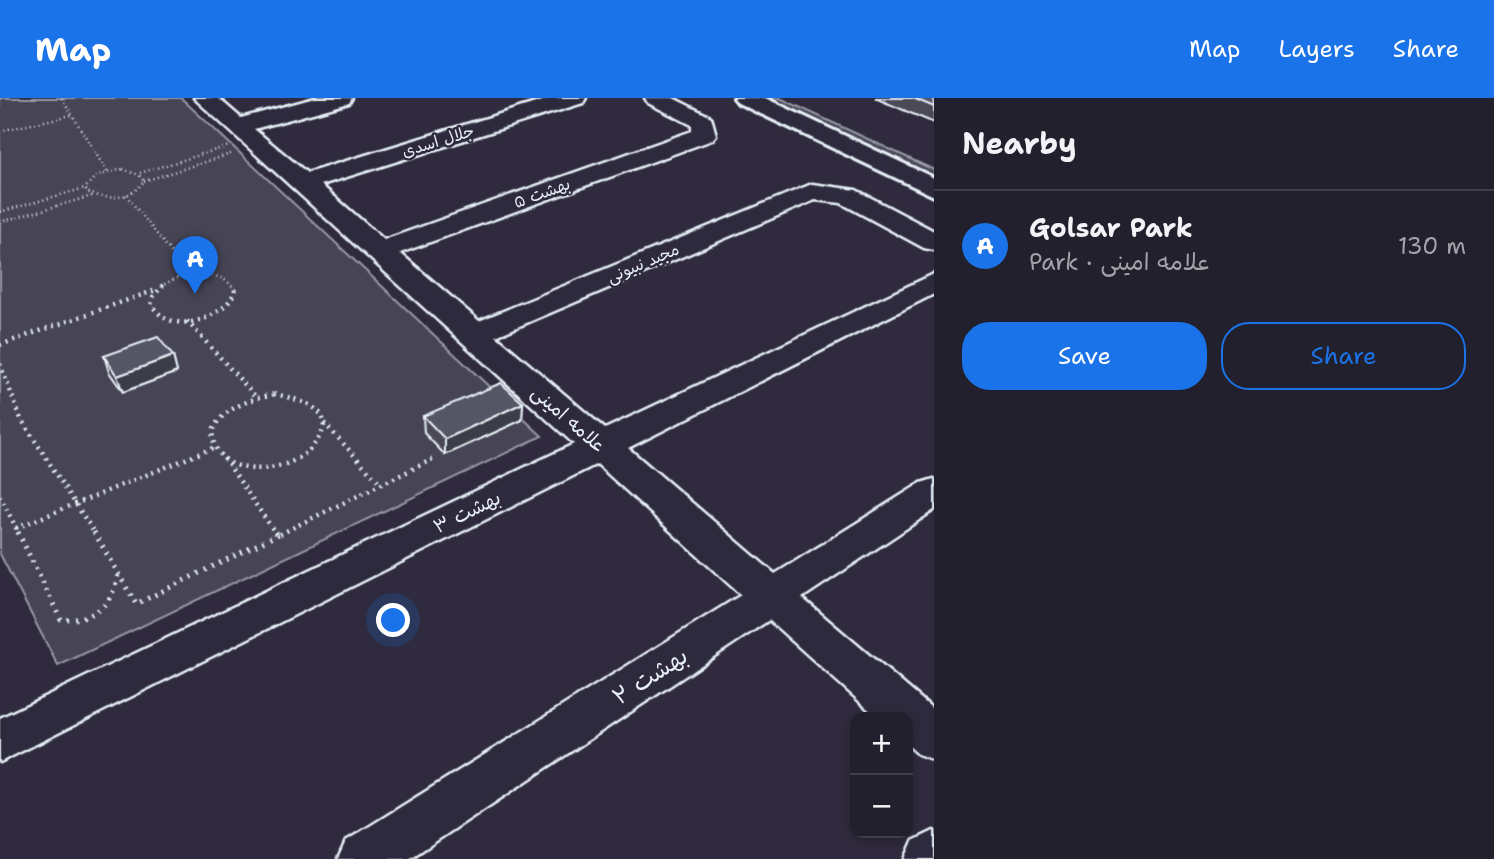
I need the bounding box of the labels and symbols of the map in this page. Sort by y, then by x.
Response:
street label: جلال اسدی [399,120,477,162]
street label: بهشت ۵ [511,173,573,213]
pin: A [172,236,218,294]
street label: مجید نبیونی [604,238,682,288]
street label: علامه امینی [526,380,612,458]
street label: بهشت ۳ [429,485,505,539]
your location [376,603,410,637]
street label: بهشت ۲ [607,641,693,711]

